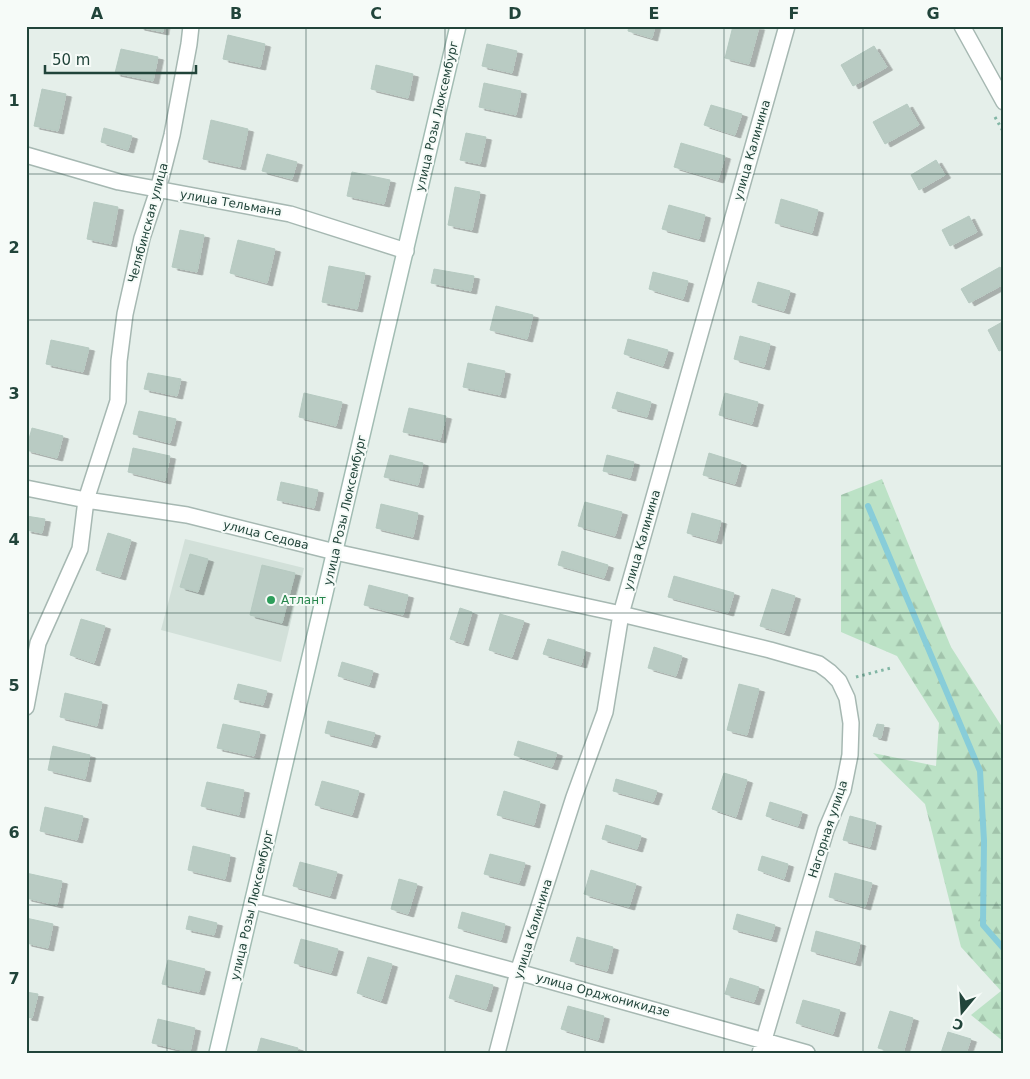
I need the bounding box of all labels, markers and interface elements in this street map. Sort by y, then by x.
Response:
text: A [91,4,104,23]
text: B [230,4,242,23]
text: C [370,4,382,23]
text: D [508,4,522,23]
text: E [649,4,659,23]
text: F [789,4,799,23]
text: G [926,4,940,23]
street label: улица Розы Люксембург [413,39,461,193]
scale bar [45,42,196,74]
text: 50 m [52,51,90,69]
text: 1 [8,91,20,110]
street label: улица Калинина [731,98,773,202]
street label: Челябинская улица [125,161,171,285]
street label: улица Тельмана [179,187,283,219]
text: 2 [8,238,20,257]
text: 3 [8,384,20,403]
street label: улица Розы Люксембург [321,433,369,587]
street label: улица Калинина [621,488,663,592]
street label: улица Седова [222,518,310,552]
text: 4 [8,530,20,549]
place label: Атлант [281,593,326,607]
marker: Атлант [265,594,277,606]
text: 5 [8,676,20,695]
street label: Нагорная улица [806,778,850,880]
text: 6 [8,823,20,842]
street label: улица Розы Люксембург [228,828,276,982]
street label: улица Калинина [511,877,555,981]
text: 7 [8,969,20,988]
street label: улица Орджоникидзе [534,970,672,1020]
north arrow [938,986,988,1036]
text: С [951,1015,965,1034]

